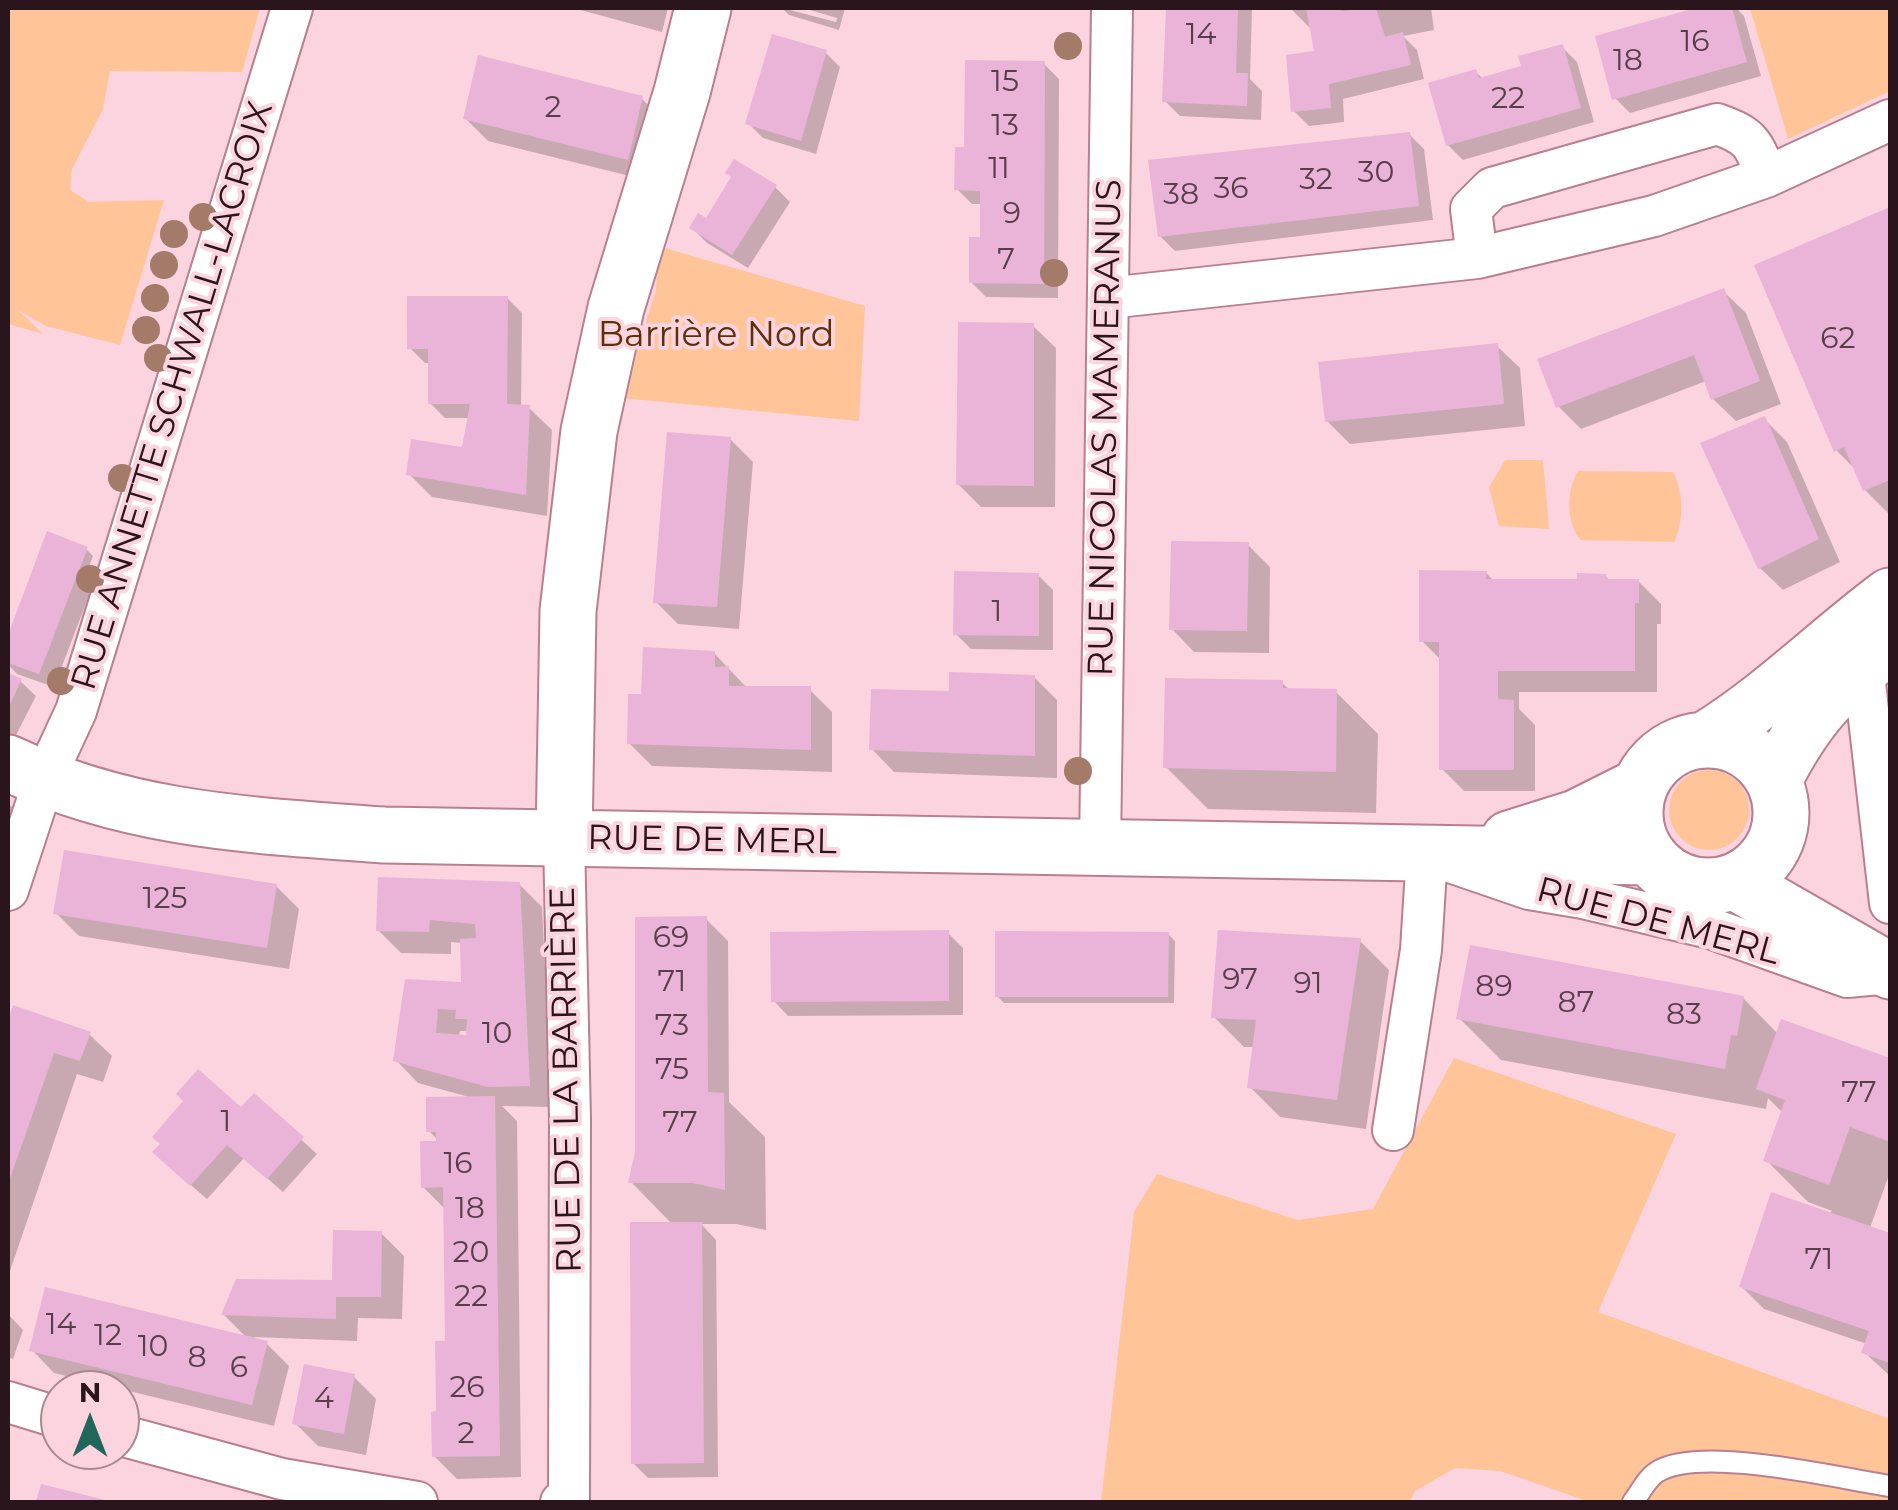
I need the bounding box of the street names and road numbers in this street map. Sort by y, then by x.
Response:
street label: RUE ANNETTE SCHWALL-LACROIX [63,97,283,695]
street label: RUE NICOLAS MAMERANUS [1081,179,1131,677]
street label: RUE DE MERL [587,818,837,864]
street label: RUE DE MERL [1532,869,1784,975]
street label: RUE DE LA BARRIÈRE [543,886,591,1274]

